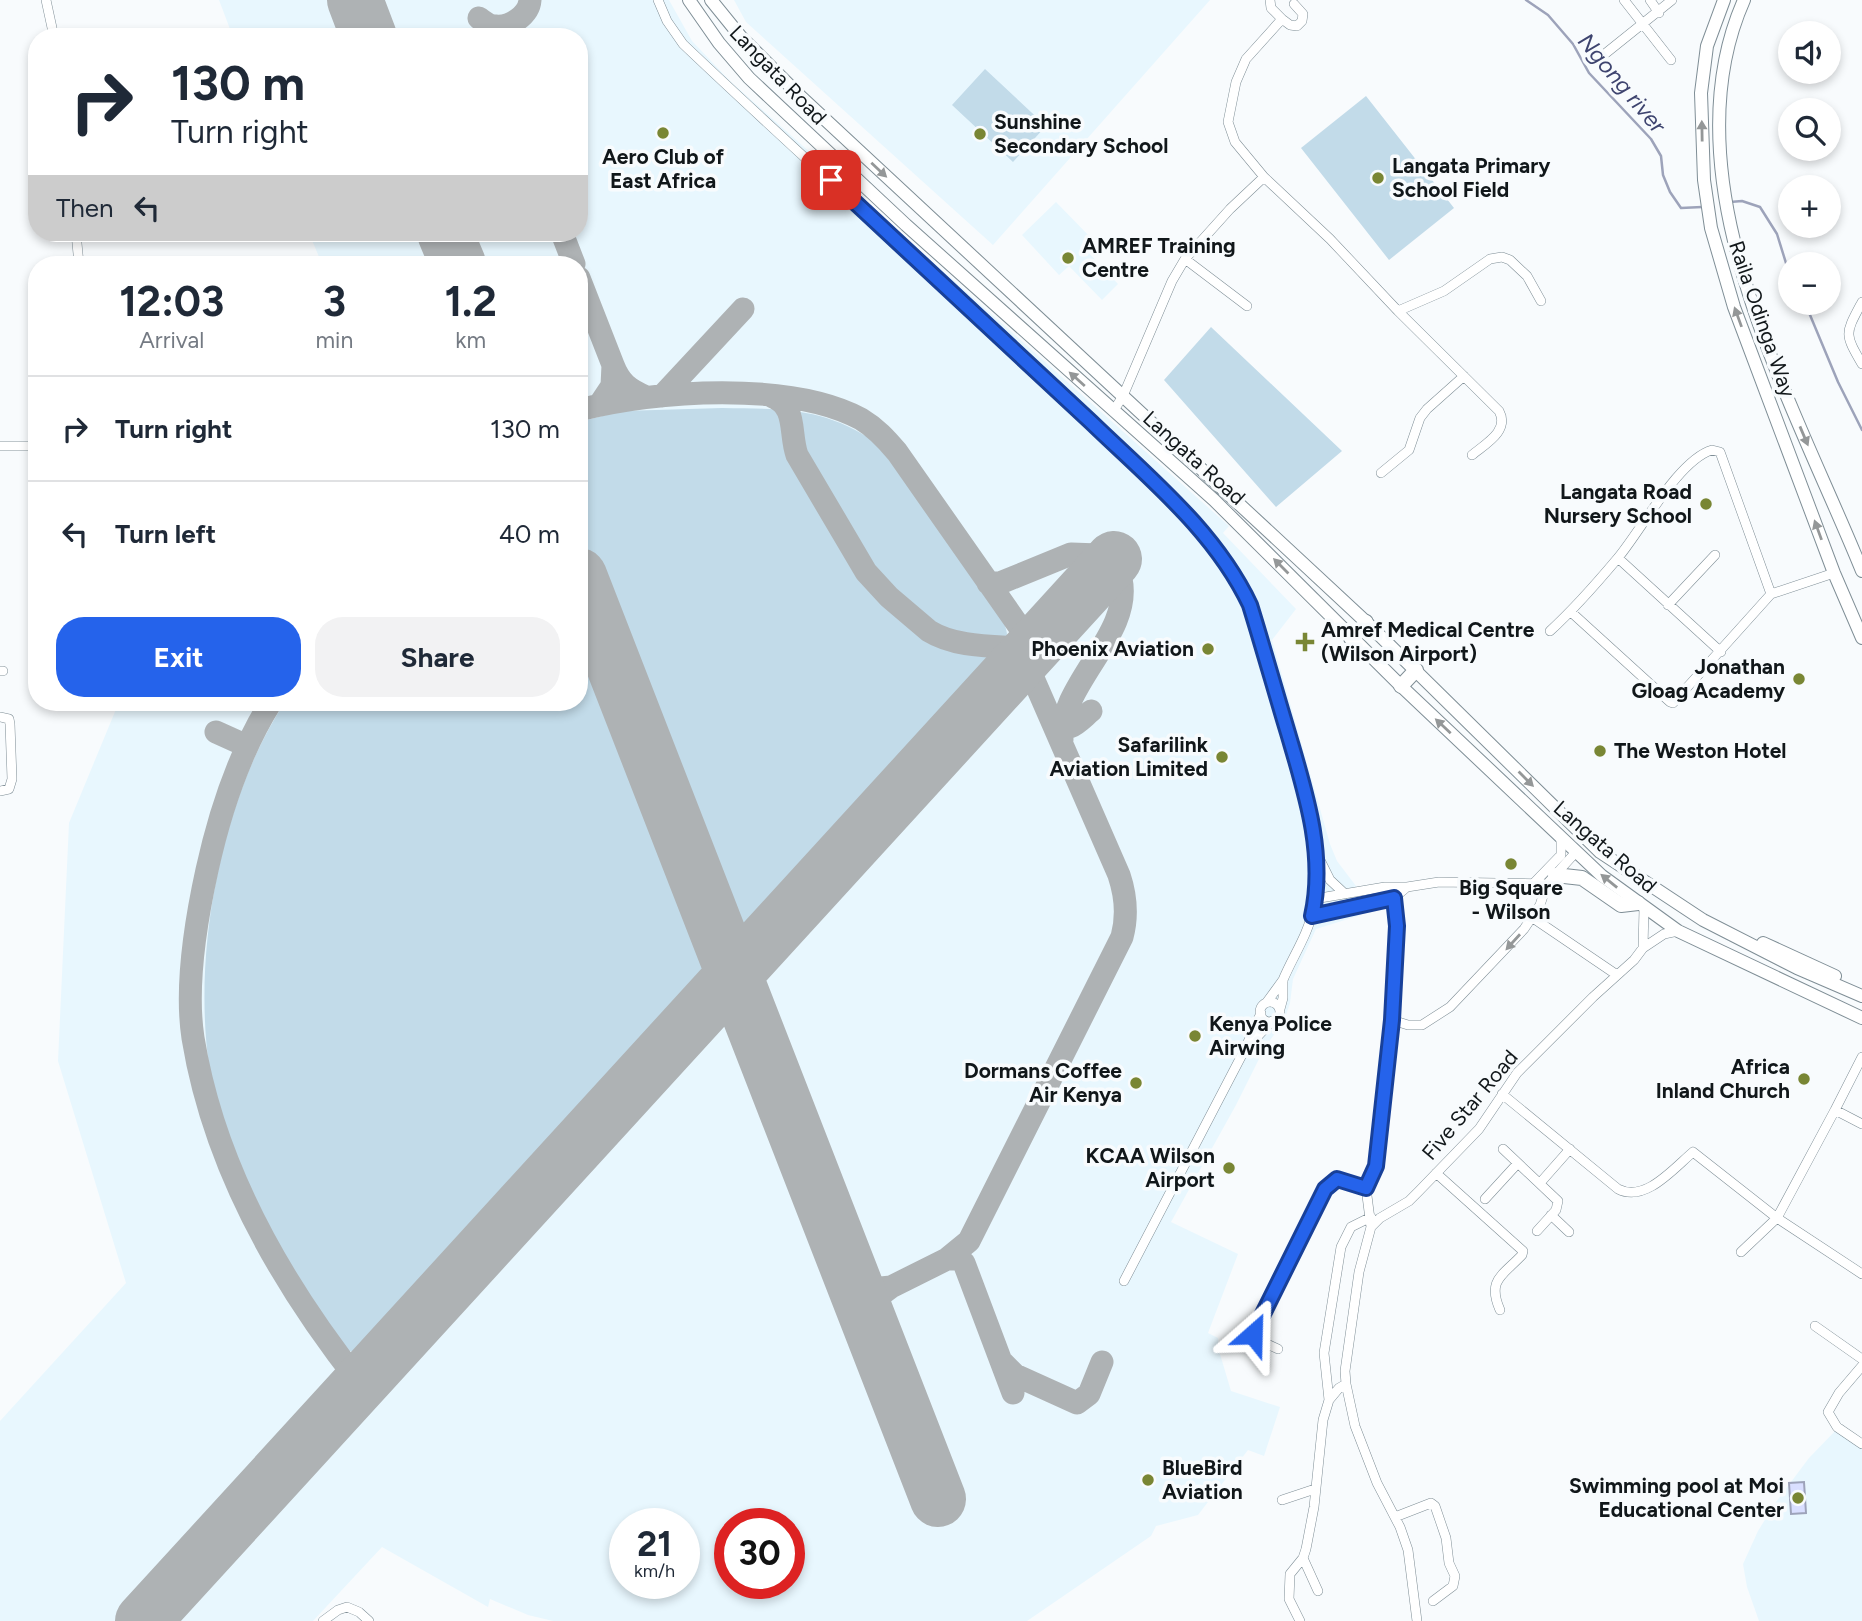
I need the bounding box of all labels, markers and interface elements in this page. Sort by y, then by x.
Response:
street label: Langata Road [725,20,832,130]
map controls [1778,21,1841,315]
button: sound [1778,21,1841,84]
water label: Ngong river [1572,27,1673,140]
text: 130 m [171,53,305,112]
icon: right [56,56,147,147]
button: search [1778,98,1841,161]
place label: Sunshine Secondary School [994,109,1168,158]
text: Turn right [171,113,309,151]
one-way arrow [1696,120,1707,142]
marker: Aero Club of East Africa [655,125,671,141]
marker: Sunshine Secondary School [972,126,988,142]
place label: Aero Club of East Africa [602,144,725,193]
pin [801,150,861,210]
place label: Langata Primary School Field [1392,153,1551,202]
icon: arrive [812,161,850,199]
one-way arrow [870,162,887,178]
marker: Langata Primary School Field [1370,170,1386,186]
button: + [1778,175,1841,238]
icon: left [128,189,166,227]
text: Then [56,192,114,224]
place label: AMREF Training Centre [1082,233,1236,282]
street label: Raila Odinga Way [1724,237,1801,400]
marker: AMREF Training Centre [1060,250,1076,266]
button: − [1778,252,1841,315]
text: 12:03 [119,276,224,327]
text: 3 [323,276,346,327]
text: 1.2 [444,276,497,327]
one-way arrow [1732,306,1743,327]
text: Arrival [139,326,204,354]
text: min [316,326,353,354]
text: km [455,326,486,354]
one-way arrow [1069,372,1086,387]
street label: Langata Road [1138,405,1250,510]
icon: right [56,410,94,448]
text: Turn right [115,413,232,445]
text: 130 m [490,413,560,445]
one-way arrow [1799,425,1810,446]
place label: Langata Road Nursery School [1544,479,1692,528]
marker: Langata Road Nursery School [1698,496,1714,512]
icon: left [56,515,94,553]
text: Turn left [115,518,216,550]
text: 40 m [499,518,560,550]
one-way arrow [1812,519,1823,540]
one-way arrow [1272,558,1289,575]
button: Exit [56,617,301,697]
button: Share [315,617,560,697]
place label: Amref Medical Centre (Wilson Airport) [1321,617,1535,666]
marker: Amref Medical Centre (Wilson Airport) [1295,632,1315,652]
place label: Phoenix Aviation [1031,636,1194,661]
marker: Phoenix Aviation [1200,641,1216,657]
place label: Jonathan Gloag Academy [1632,654,1786,703]
marker: Jonathan Gloag Academy [1791,671,1807,687]
one-way arrow [1434,718,1452,734]
place label: Safarilink Aviation Limited [1049,732,1209,781]
place label: The Weston Hotel [1614,738,1786,763]
marker: The Weston Hotel [1592,743,1608,759]
marker: Safarilink Aviation Limited [1214,749,1230,765]
one-way arrow [1518,771,1535,788]
street label: Langata Road [1549,795,1662,898]
marker: Big Square - Wilson [1503,856,1519,872]
one-way arrow [1601,874,1618,889]
place label: Big Square - Wilson [1459,875,1563,924]
one-way arrow [1505,933,1521,950]
place label: Kenya Police Airwing [1209,1011,1332,1060]
marker: Kenya Police Airwing [1187,1028,1203,1044]
street label: Five Star Road [1416,1045,1523,1165]
place label: Africa Inland Church [1656,1054,1790,1103]
place label: Dormans Coffee Air Kenya [964,1058,1122,1107]
marker: Africa Inland Church [1796,1071,1812,1087]
marker: Dormans Coffee Air Kenya [1128,1075,1144,1091]
place label: KCAA Wilson Airport [1086,1143,1215,1192]
marker: KCAA Wilson Airport [1221,1160,1237,1176]
position arrow [1216,1297,1290,1371]
place label: BlueBird Aviation [1162,1455,1243,1504]
marker: BlueBird Aviation [1140,1472,1156,1488]
place label: Swimming pool at Moi Educational Center [1569,1473,1784,1522]
marker: Swimming pool at Moi Educational Center [1790,1490,1806,1506]
speed limit sign: 30 [714,1508,805,1599]
text: 21 [637,1523,672,1565]
text: km/h [634,1560,675,1582]

